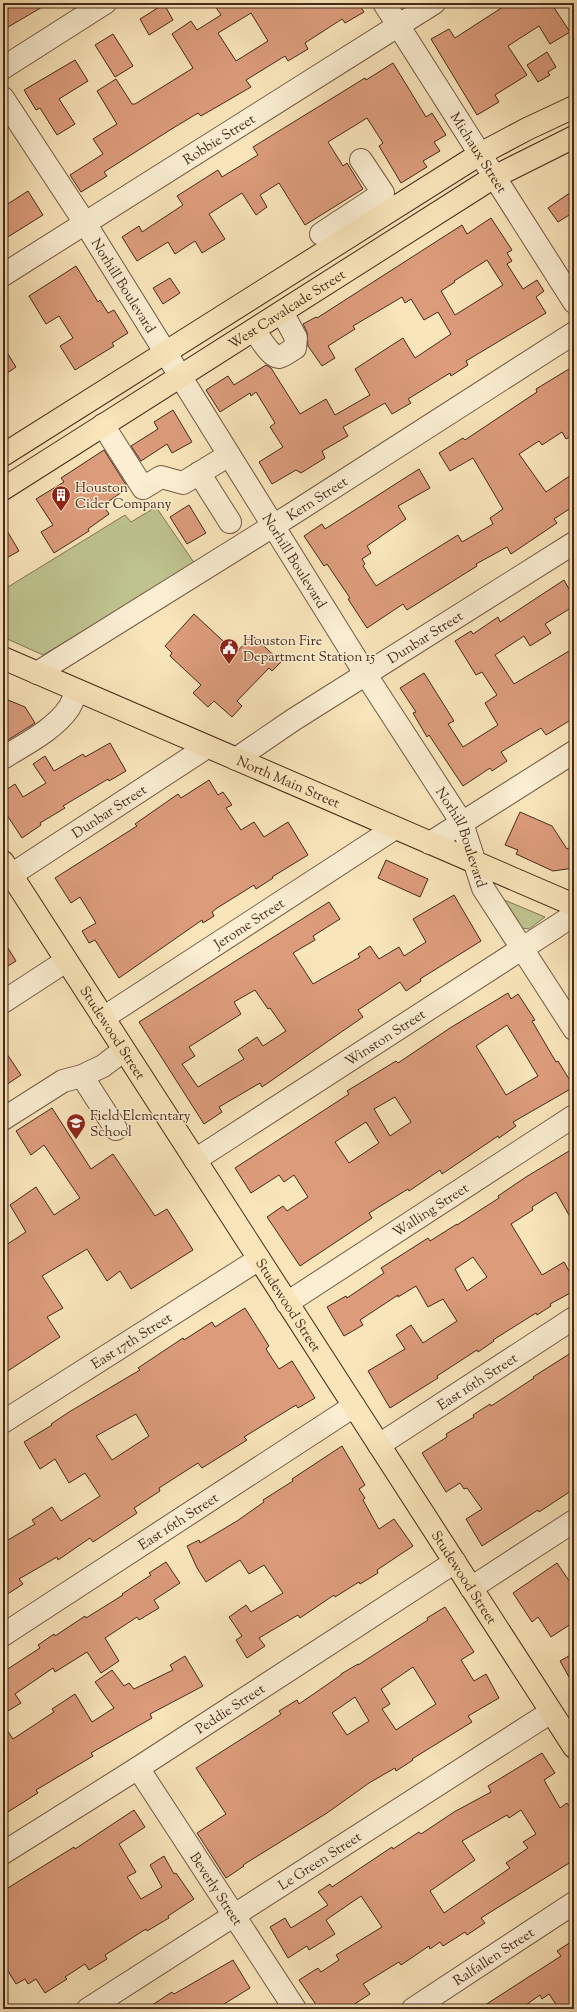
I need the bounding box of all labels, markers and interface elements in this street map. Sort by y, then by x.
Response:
street label: Michaux Street [444,109,511,198]
street label: Robbie Street [180,110,260,171]
street label: Norhill Boulevard [85,235,159,338]
street label: West Cavalcade Street [225,266,350,355]
street label: Kern Street [284,473,352,527]
place label: Houston Cider Company [75,479,172,515]
building icon: Houston Cider Company [50,484,72,512]
street label: Norhill Boulevard [256,510,330,613]
street label: Dunbar Street [384,607,468,670]
place label: Houston Fire Department Station 15 [243,632,375,668]
public building icon: Houston Fire Department Station 15 [218,637,240,665]
street label: North Main Street [233,752,343,815]
street label: Dunbar Street [69,781,152,844]
street label: Norhill Boulevard [429,784,490,891]
street label: Jerome Street [210,894,289,956]
street label: Studewood Street [74,983,149,1085]
street label: Winston Street [342,1005,430,1072]
place label: Field Elementary School [90,1107,191,1143]
school or university icon: Field Elementary School [65,1112,87,1140]
street label: Walling Street [389,1179,474,1243]
street label: Studewood Street [249,1255,325,1357]
street label: East 17th Street [88,1309,177,1375]
street label: East 16th Street [434,1349,522,1416]
street label: East 16th Street [135,1489,223,1556]
street label: Studewood Street [425,1527,500,1629]
street label: Peddie Street [192,1680,270,1740]
street label: Le Green Street [275,1828,366,1896]
street label: Beverly Street [184,1849,246,1930]
street label: Ralfallen Street [450,1924,539,1992]

